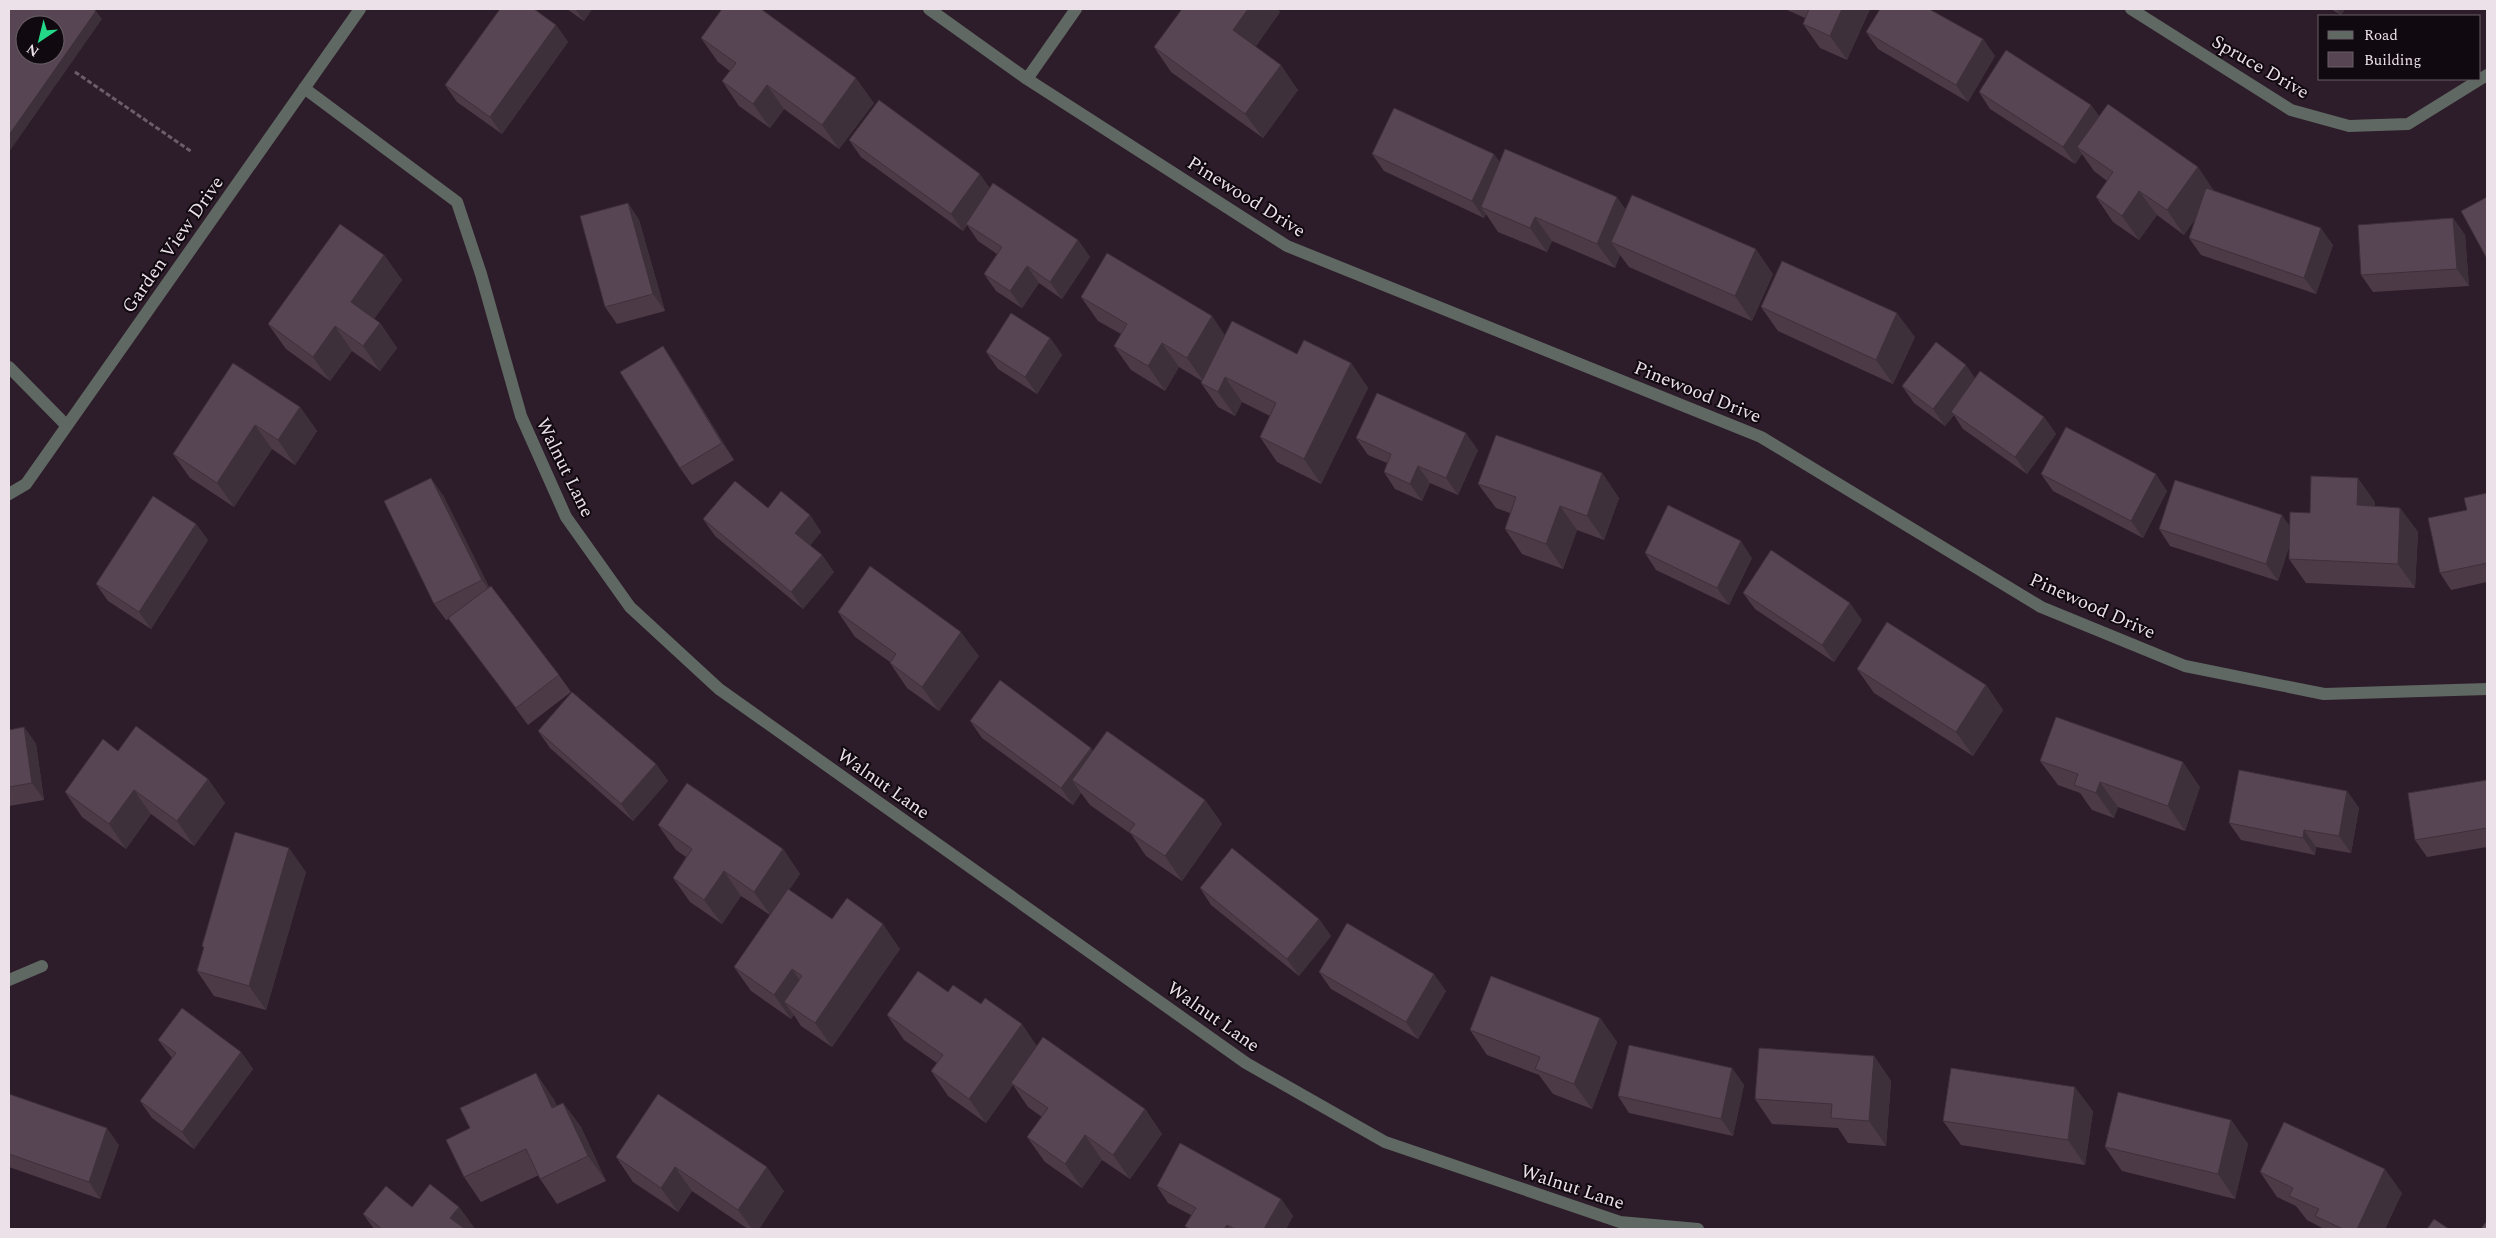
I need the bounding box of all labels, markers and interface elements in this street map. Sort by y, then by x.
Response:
north arrow [15,15,65,65]
legend [2318,15,2481,80]
text: Road [2364,24,2398,47]
street label: Spruce Drive [2206,28,2315,107]
text: N [22,38,44,62]
text: Building [2364,49,2421,72]
street label: Pinewood Drive [1181,149,1311,245]
street label: Garden View Drive [115,170,232,319]
street label: Pinewood Drive [1629,354,1766,431]
street label: Walnut Lane [528,413,601,522]
street label: Pinewood Drive [2025,566,2160,647]
street label: Walnut Lane [831,741,936,827]
street label: Walnut Lane [1161,974,1266,1060]
street label: Walnut Lane [1517,1157,1628,1218]

